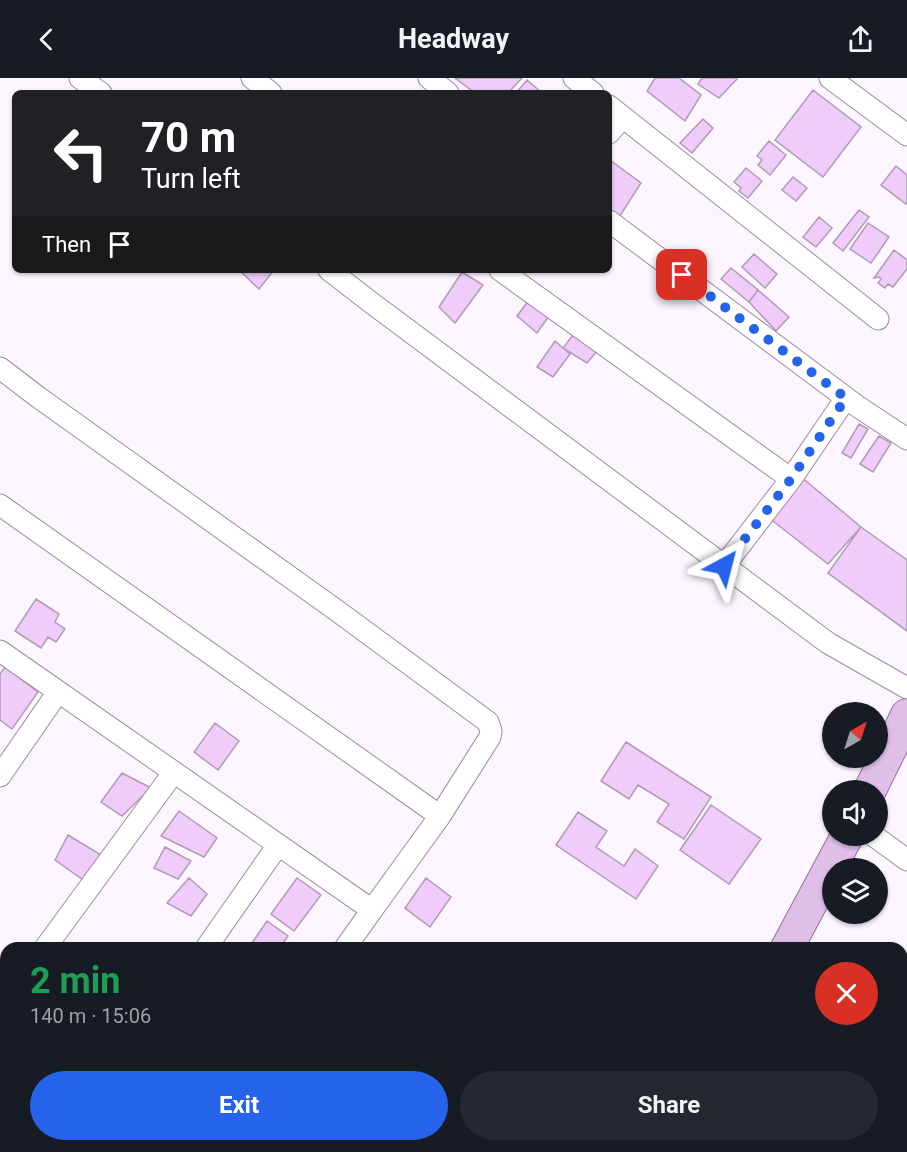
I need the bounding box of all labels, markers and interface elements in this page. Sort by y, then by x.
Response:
icon: back [30,23,63,56]
text: Headway [398,23,509,55]
icon: share [844,23,877,56]
text: 70 m [141,113,236,162]
icon: left [42,114,120,192]
text: Turn left [141,163,241,195]
icon: arrive [103,228,136,261]
text: Then [42,232,91,257]
pin [656,249,707,300]
icon: arrive [665,258,698,291]
position arrow [692,534,756,598]
north arrow [822,702,888,768]
map controls [822,702,888,924]
button: sound [822,780,888,846]
button: layers [822,858,888,924]
text: 2 min [30,960,121,1002]
button: close [815,962,878,1025]
text: 140 m · 15:06 [30,1004,151,1028]
button: Exit [30,1071,448,1140]
button: Share [460,1071,878,1140]

